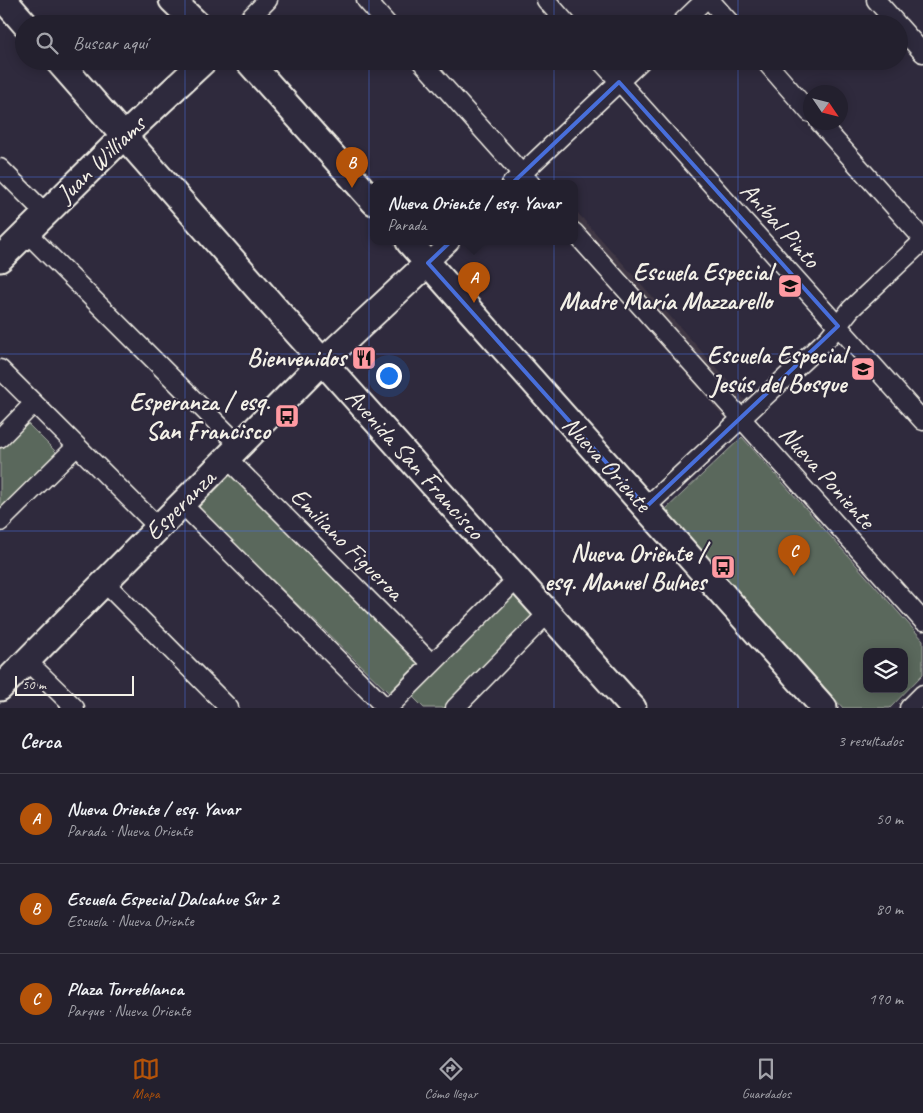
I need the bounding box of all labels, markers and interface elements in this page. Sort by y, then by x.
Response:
search box [15,15,908,70]
icon: search [33,29,61,57]
text: Buscar aquí [73,31,147,55]
north arrow [803,85,848,130]
street label: Juan Williams [49,107,154,210]
pin: B [336,147,368,188]
street label: Aníbal Pinto [733,175,828,275]
popup [370,180,578,245]
text: Nueva Oriente / esq. Yavar [387,191,561,215]
text: Parada [387,215,426,235]
place label: Escuela Especial Madre María Mazzarello [559,256,777,317]
pin: A [458,262,490,303]
school or university icon: Escuela Especial Madre María Mazzarello [777,273,803,299]
place label: Escuela Especial Jesús del Bosque [707,339,851,400]
place label: Bienvenidos [247,342,348,374]
restaurant icon: Bienvenidos [351,345,377,371]
school or university icon: Escuela Especial Jesús del Bosque [850,356,876,382]
your location [376,363,402,389]
street label: Avenida San Francisco [339,382,492,547]
place label: Esperanza / esq. San Francisco [129,386,272,447]
bus stop icon: Esperanza / esq. San Francisco [274,403,300,429]
street label: Nueva Oriente [555,409,660,520]
street label: Nueva Poniente [772,418,883,537]
street label: Esperanza [138,461,224,547]
street label: Emiliano Figueroa [284,481,412,609]
pin: C [778,535,810,576]
place label: Nueva Oriente / esq. Manuel Bulnes [544,537,711,598]
bus stop icon: Nueva Oriente / esq. Manuel Bulnes [710,554,736,580]
map controls [863,648,908,693]
button: layers [863,648,908,693]
scale bar [15,673,134,696]
text: 50 m [22,676,46,693]
text: Cerca [20,728,61,754]
text: 3 resultados [838,731,903,751]
text: Nueva Oriente / esq. Yavar [67,797,240,821]
text: A [32,809,40,829]
text: 50 m [876,809,903,829]
text: Parada · Nueva Oriente [67,821,193,841]
text: Escuela Especial Dalcahue Sur 2 [67,887,279,911]
text: B [32,899,40,919]
text: 80 m [876,899,903,919]
text: Escuela · Nueva Oriente [67,911,194,931]
text: Plaza Torreblanca [67,977,183,1001]
text: C [32,989,40,1009]
text: 190 m [869,989,903,1009]
text: Parque · Nueva Oriente [67,1001,190,1021]
tab: Mapa [132,1055,160,1102]
tab: Cómo llegar [424,1055,477,1102]
tab: Guardados [742,1055,791,1102]

